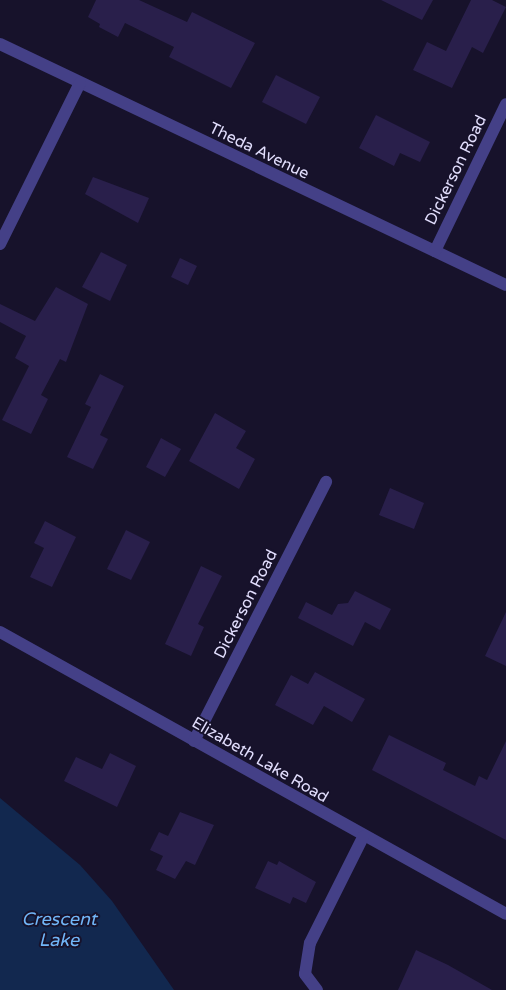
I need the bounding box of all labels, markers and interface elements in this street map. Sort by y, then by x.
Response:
street label: Dickerson Road [421,112,491,228]
street label: Theda Avenue [206,118,312,184]
street label: Dickerson Road [210,546,282,662]
street label: Elizabeth Lake Road [188,713,332,807]
water label: Crescent Lake [21,909,97,952]

